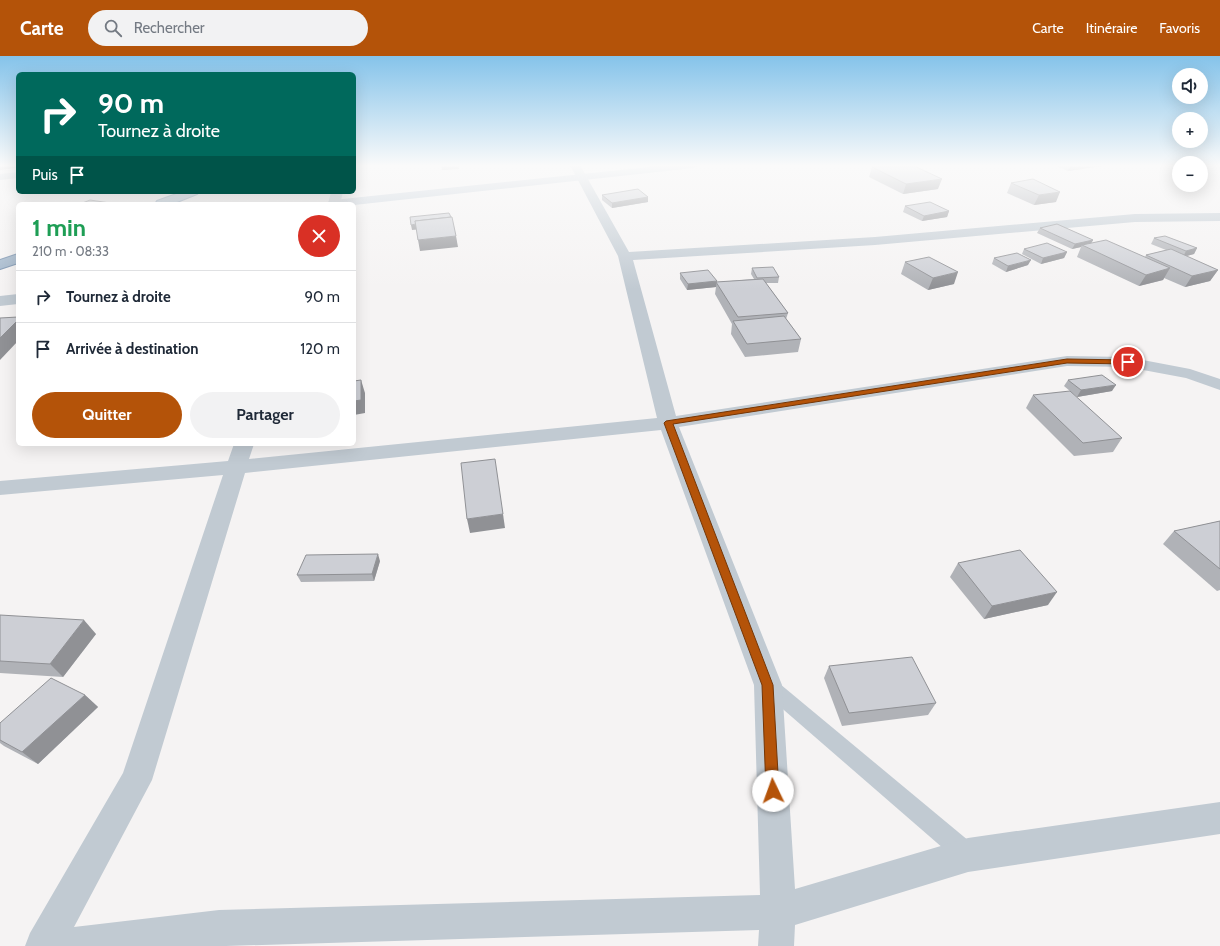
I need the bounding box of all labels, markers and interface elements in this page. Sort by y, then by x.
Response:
search box [88,10,368,46]
text: Carte [20,17,64,40]
icon: search [102,17,124,39]
text: Rechercher [134,19,205,37]
text: Carte [1032,19,1064,37]
text: Itinéraire [1086,19,1137,37]
text: Favoris [1159,19,1200,37]
map controls [1172,68,1208,192]
button: sound [1172,68,1208,104]
text: 90 m [98,86,164,120]
icon: right [32,88,84,140]
button: + [1172,112,1208,148]
text: Tournez à droite [98,120,220,142]
button: − [1172,156,1208,192]
icon: arrive [66,164,88,186]
text: Puis [32,166,58,184]
text: 1 min [32,213,86,242]
button: close [298,215,340,257]
text: 210 m · 08:33 [32,243,109,259]
icon: right [32,286,54,308]
text: Tournez à droite [66,288,171,306]
text: 90 m [304,288,340,306]
icon: arrive [32,338,54,360]
text: Arrivée à destination [66,340,198,358]
text: 120 m [300,340,340,358]
pin [1111,345,1145,379]
icon: arrive [1117,351,1139,373]
button: Quitter [32,392,182,438]
button: Partager [190,392,340,438]
position arrow [752,770,794,812]

